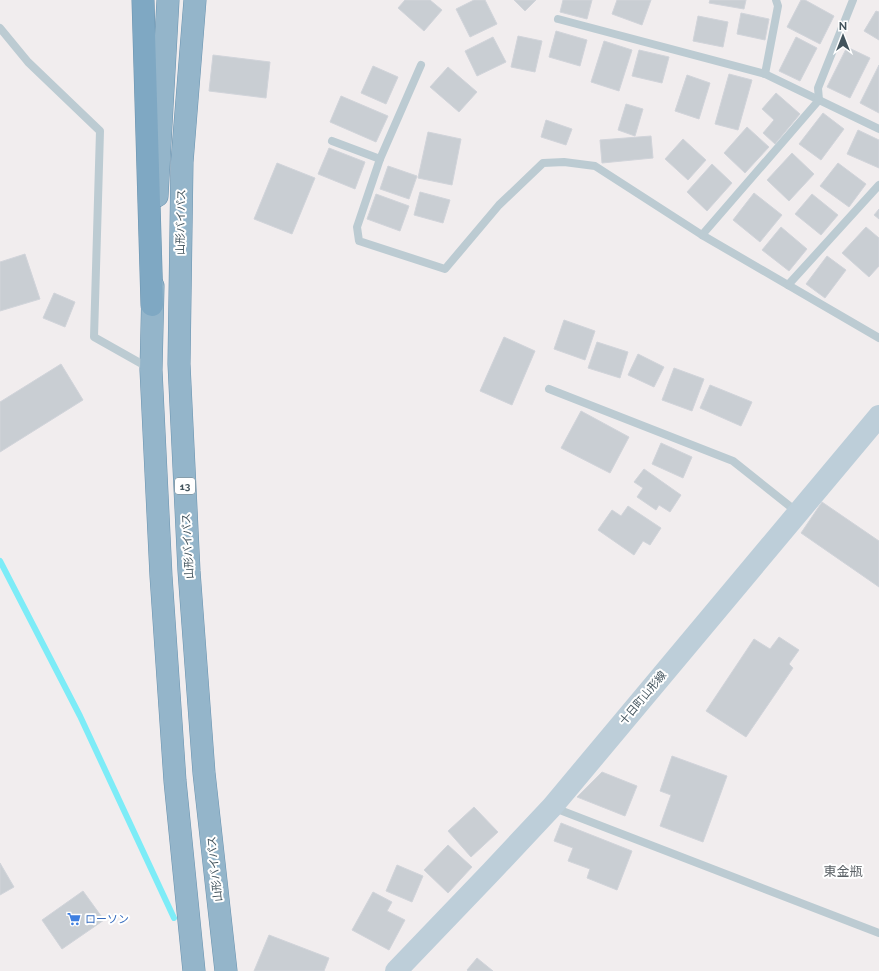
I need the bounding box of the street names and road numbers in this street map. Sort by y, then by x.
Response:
street label: 山形バイパス [174,189,188,255]
road number: 13 [175,478,195,494]
street label: 山形バイパス [180,513,196,579]
street label: 十日町山形線 [617,669,669,727]
street label: 山形バイパス [205,836,225,902]

